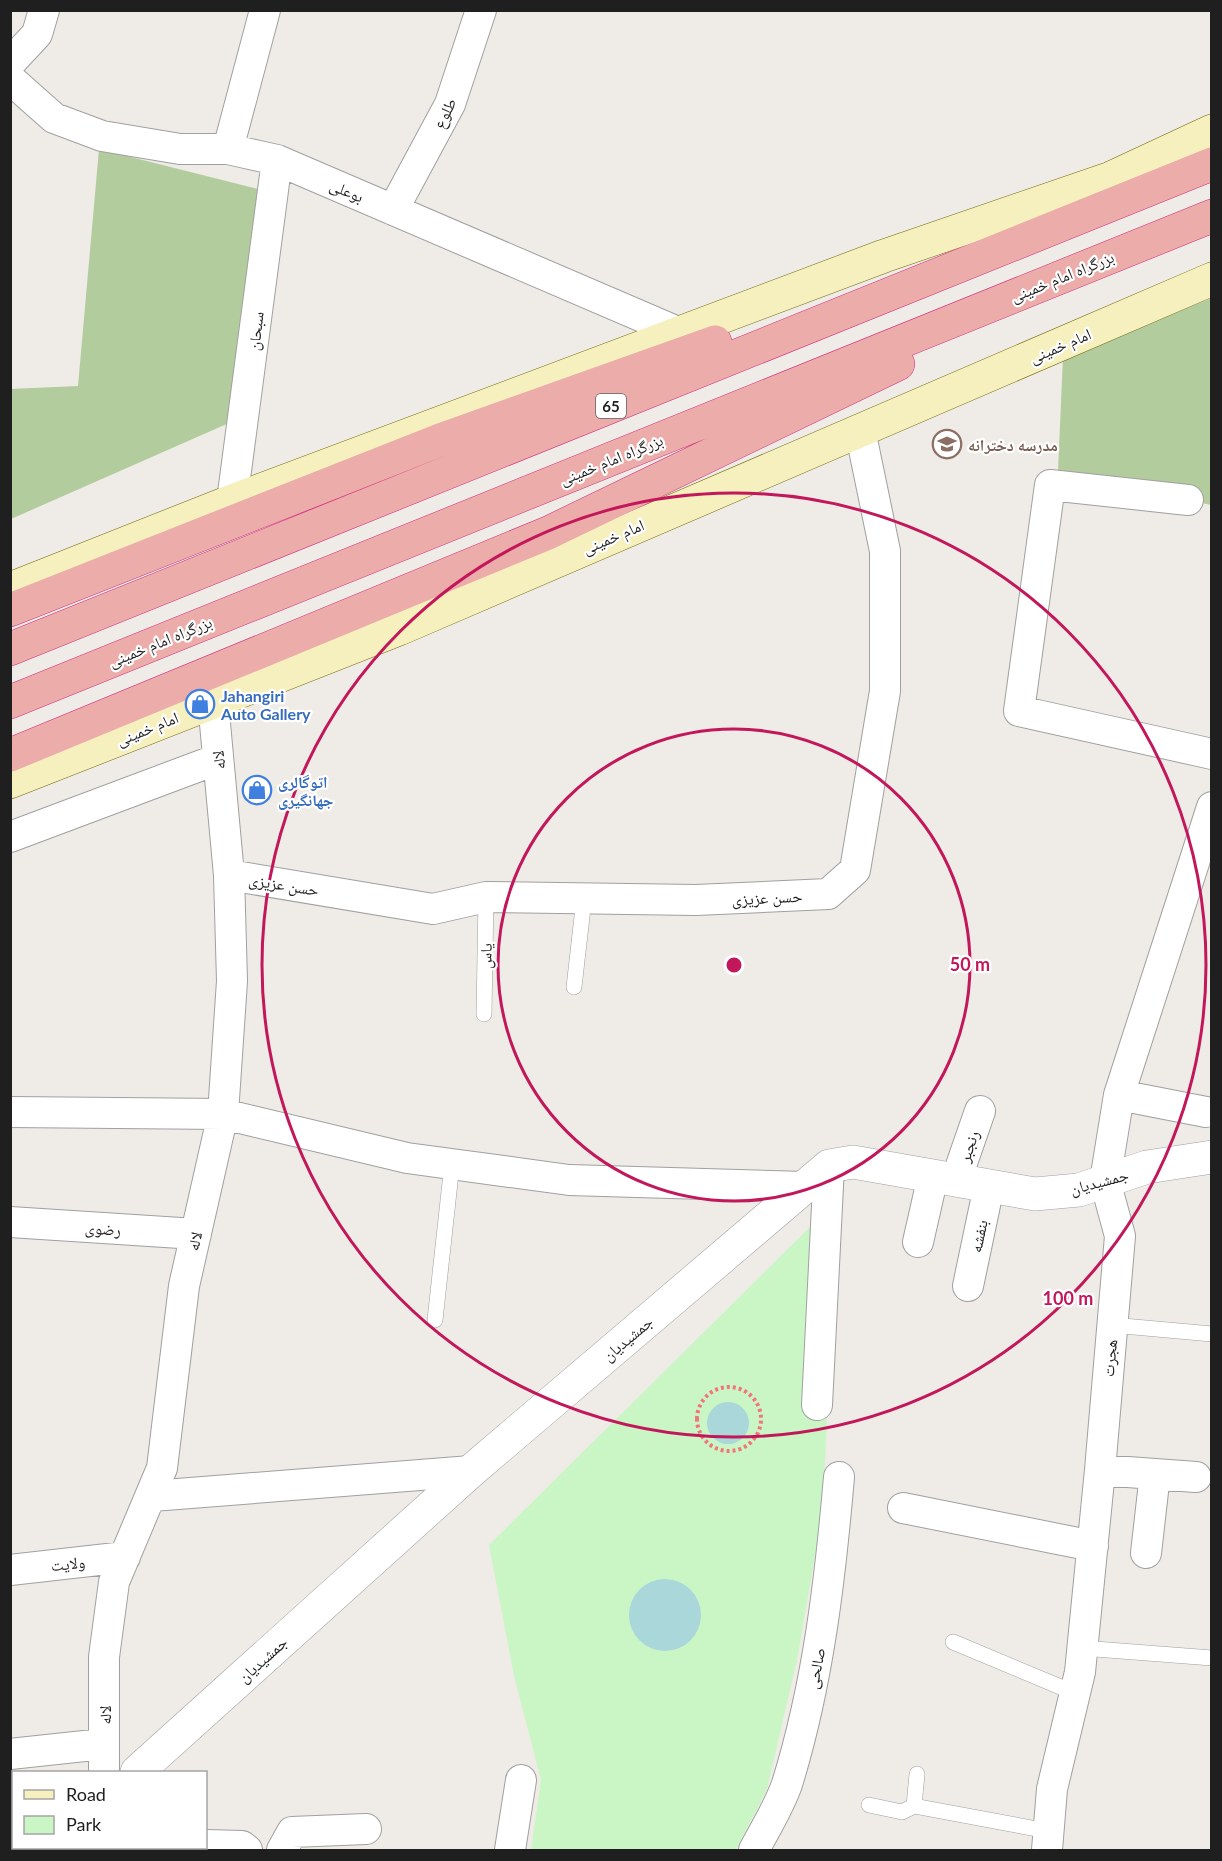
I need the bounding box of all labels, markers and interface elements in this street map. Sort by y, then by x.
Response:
street label: طلوع [429,95,461,132]
street label: بوعلی [326,174,367,207]
street label: بزرگراه امام خمینی [1008,247,1117,307]
street label: سبحان [243,310,269,352]
street label: امام خمینی [1026,324,1095,368]
road number: 65 [596,394,626,418]
school or university icon: مدرسه دخترانه [931,428,963,460]
street label: بزرگراه امام خمینی [557,430,666,490]
place label: مدرسه دخترانه [968,435,1058,454]
street label: امام خمینی [579,515,648,559]
street label: بزرگراه امام خمینی [106,612,215,672]
place label: Jahangiri Auto Gallery [220,686,311,723]
shop icon: Jahangiri Auto Gallery [184,688,216,720]
street label: امام خمینی [113,707,182,751]
street label: لاله [208,750,228,770]
place label: اتوگالری جهانگیری [278,772,333,810]
shop icon: اتوگالری جهانگیری [241,774,273,806]
street label: حسن عزیزی [247,869,320,901]
street label: حسن عزیزی [731,886,803,910]
street label: یاس [475,943,497,969]
text: 50 m [950,953,990,975]
centre of rings [724,955,744,975]
street label: رنجبر [953,1128,983,1166]
street label: جمشیدیان [1068,1164,1131,1200]
street label: رضوی [84,1217,122,1241]
street label: بنفشه [965,1218,991,1254]
street label: لاله [183,1230,205,1252]
text: 100 m [1043,1287,1093,1309]
street label: جمشیدیان [598,1312,657,1366]
street label: هجرت [1098,1338,1121,1378]
street label: ولایت [50,1552,86,1575]
street label: جمشیدیان [233,1632,292,1688]
street label: صالحی [802,1646,830,1691]
street label: لاله [95,1706,114,1724]
legend [12,1771,207,1849]
text: Road [66,1783,106,1805]
text: Park [66,1813,102,1835]

